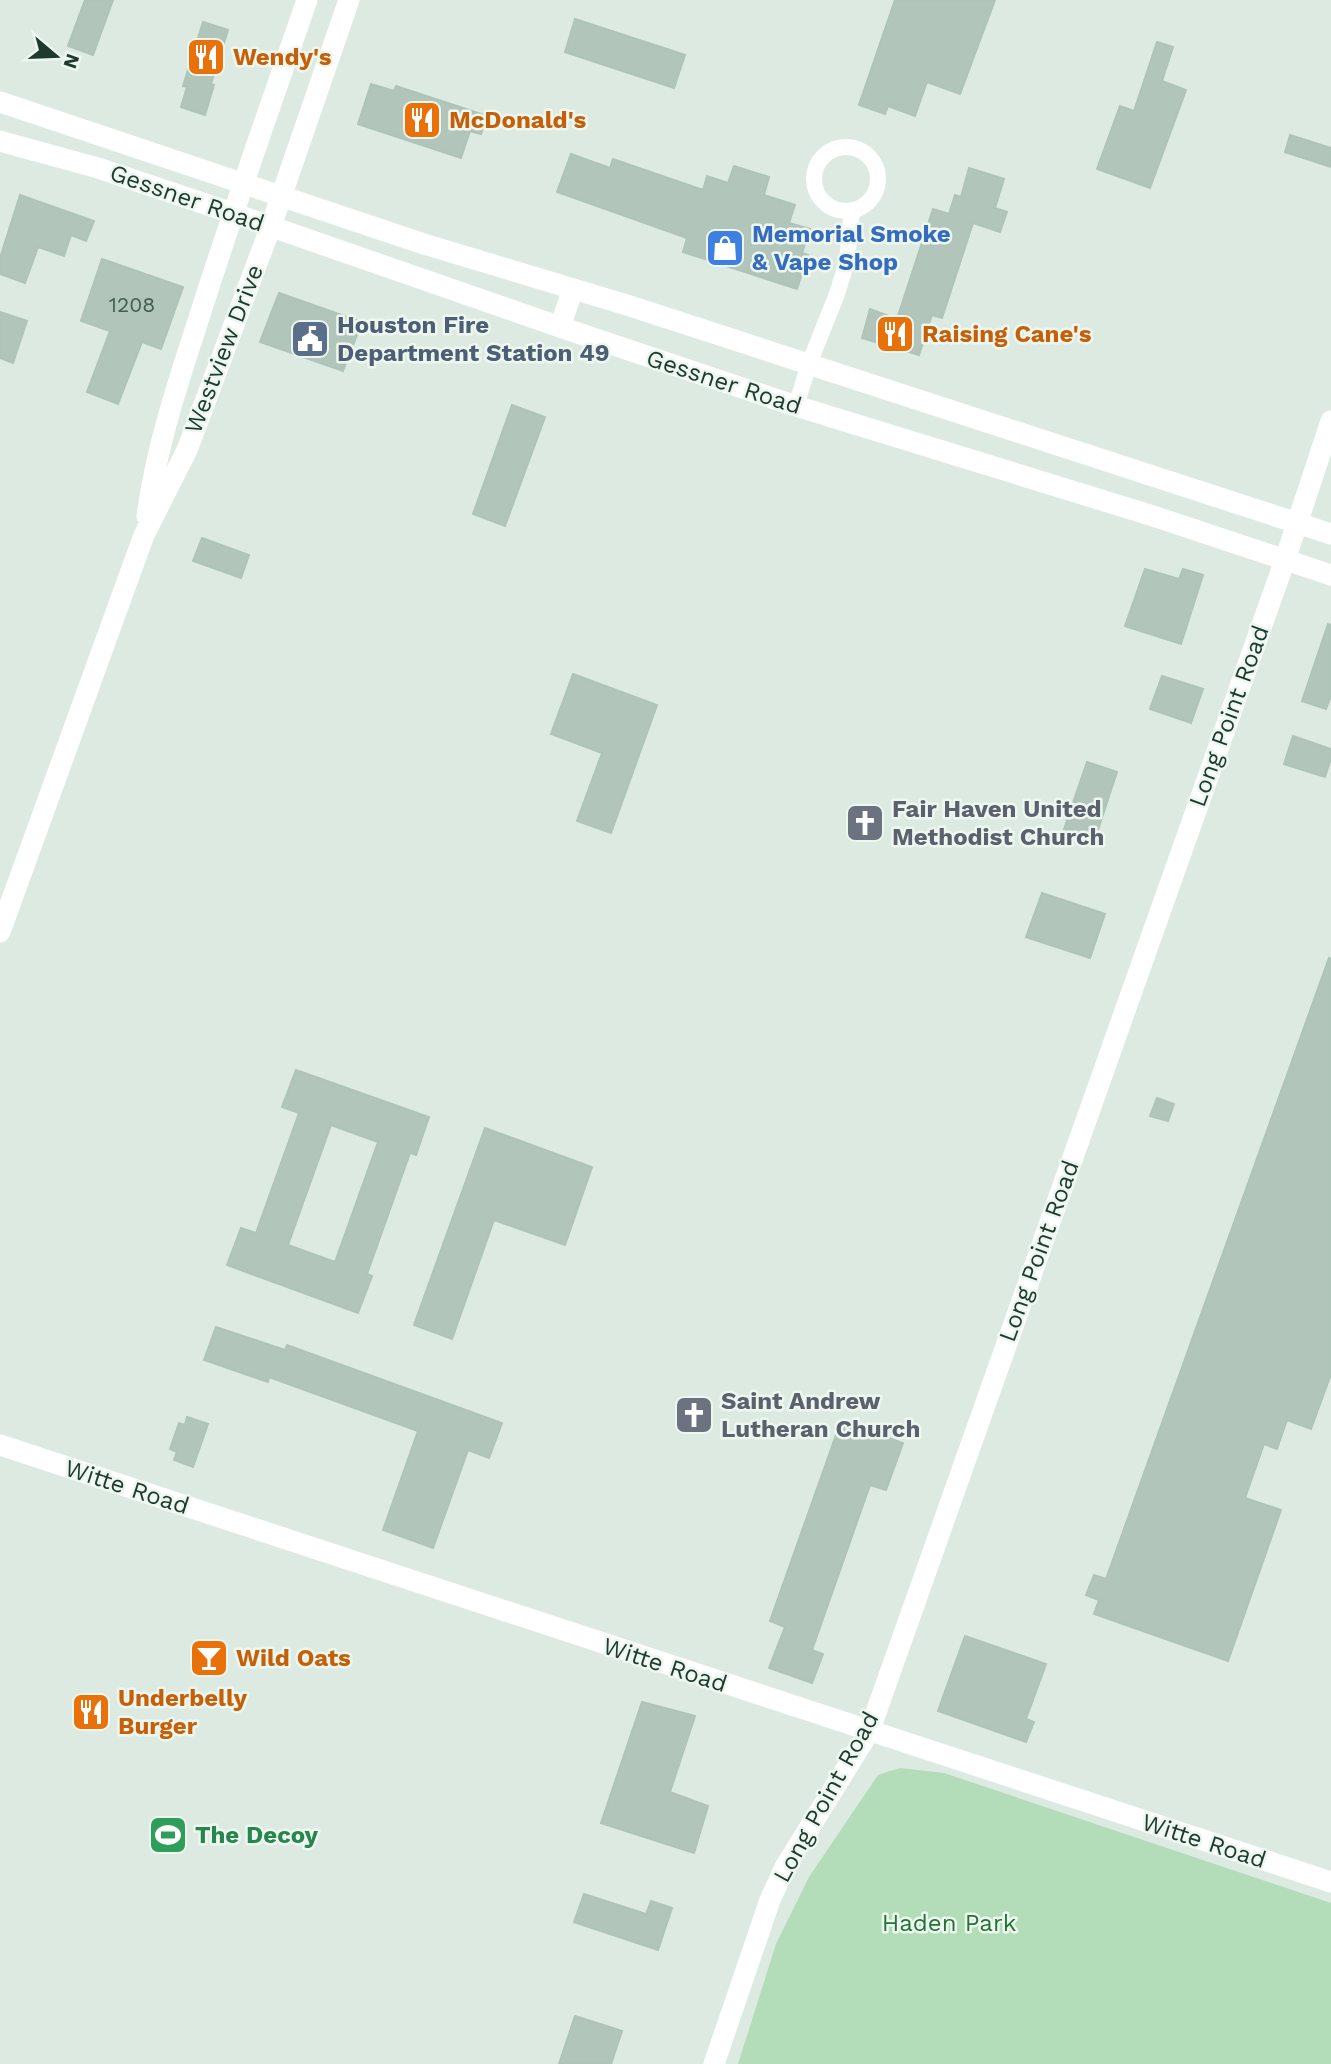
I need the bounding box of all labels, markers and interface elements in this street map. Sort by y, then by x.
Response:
north arrow [21,21,91,91]
restaurant icon: Wendy's [185,36,227,78]
place label: Wendy's [233,43,332,71]
text: N [58,51,85,72]
restaurant icon: McDonald's [401,99,443,141]
place label: McDonald's [449,106,587,134]
street label: Gessner Road [106,159,268,237]
place label: Memorial Smoke & Vape Shop [752,220,951,276]
shop icon: Memorial Smoke & Vape Shop [704,227,746,269]
street label: Westview Drive [179,261,269,437]
house number: 1208 [109,292,155,317]
place label: Houston Fire Department Station 49 [337,311,610,367]
restaurant icon: Raising Cane's [874,313,916,355]
public building icon: Houston Fire Department Station 49 [289,318,331,360]
place label: Raising Cane's [922,320,1092,348]
street label: Gessner Road [643,344,805,420]
street label: Long Point Road [1183,622,1275,810]
place label: Fair Haven United Methodist Church [892,795,1104,851]
church icon: Fair Haven United Methodist Church [844,802,886,844]
street label: Long Point Road [993,1157,1085,1345]
place label: Saint Andrew Lutheran Church [721,1387,920,1443]
church icon: Saint Andrew Lutheran Church [673,1394,715,1436]
street label: Witte Road [62,1454,192,1520]
street label: Witte Road [600,1632,730,1698]
bar icon: Wild Oats [188,1637,230,1679]
place label: Wild Oats [236,1644,351,1672]
place label: Underbelly Burger [118,1684,247,1740]
restaurant icon: Underbelly Burger [70,1691,112,1733]
street label: Long Point Road [767,1707,885,1887]
street label: Witte Road [1139,1808,1269,1874]
sports icon: The Decoy [147,1814,189,1856]
place label: The Decoy [195,1821,319,1849]
park label: Haden Park [882,1909,1017,1937]

